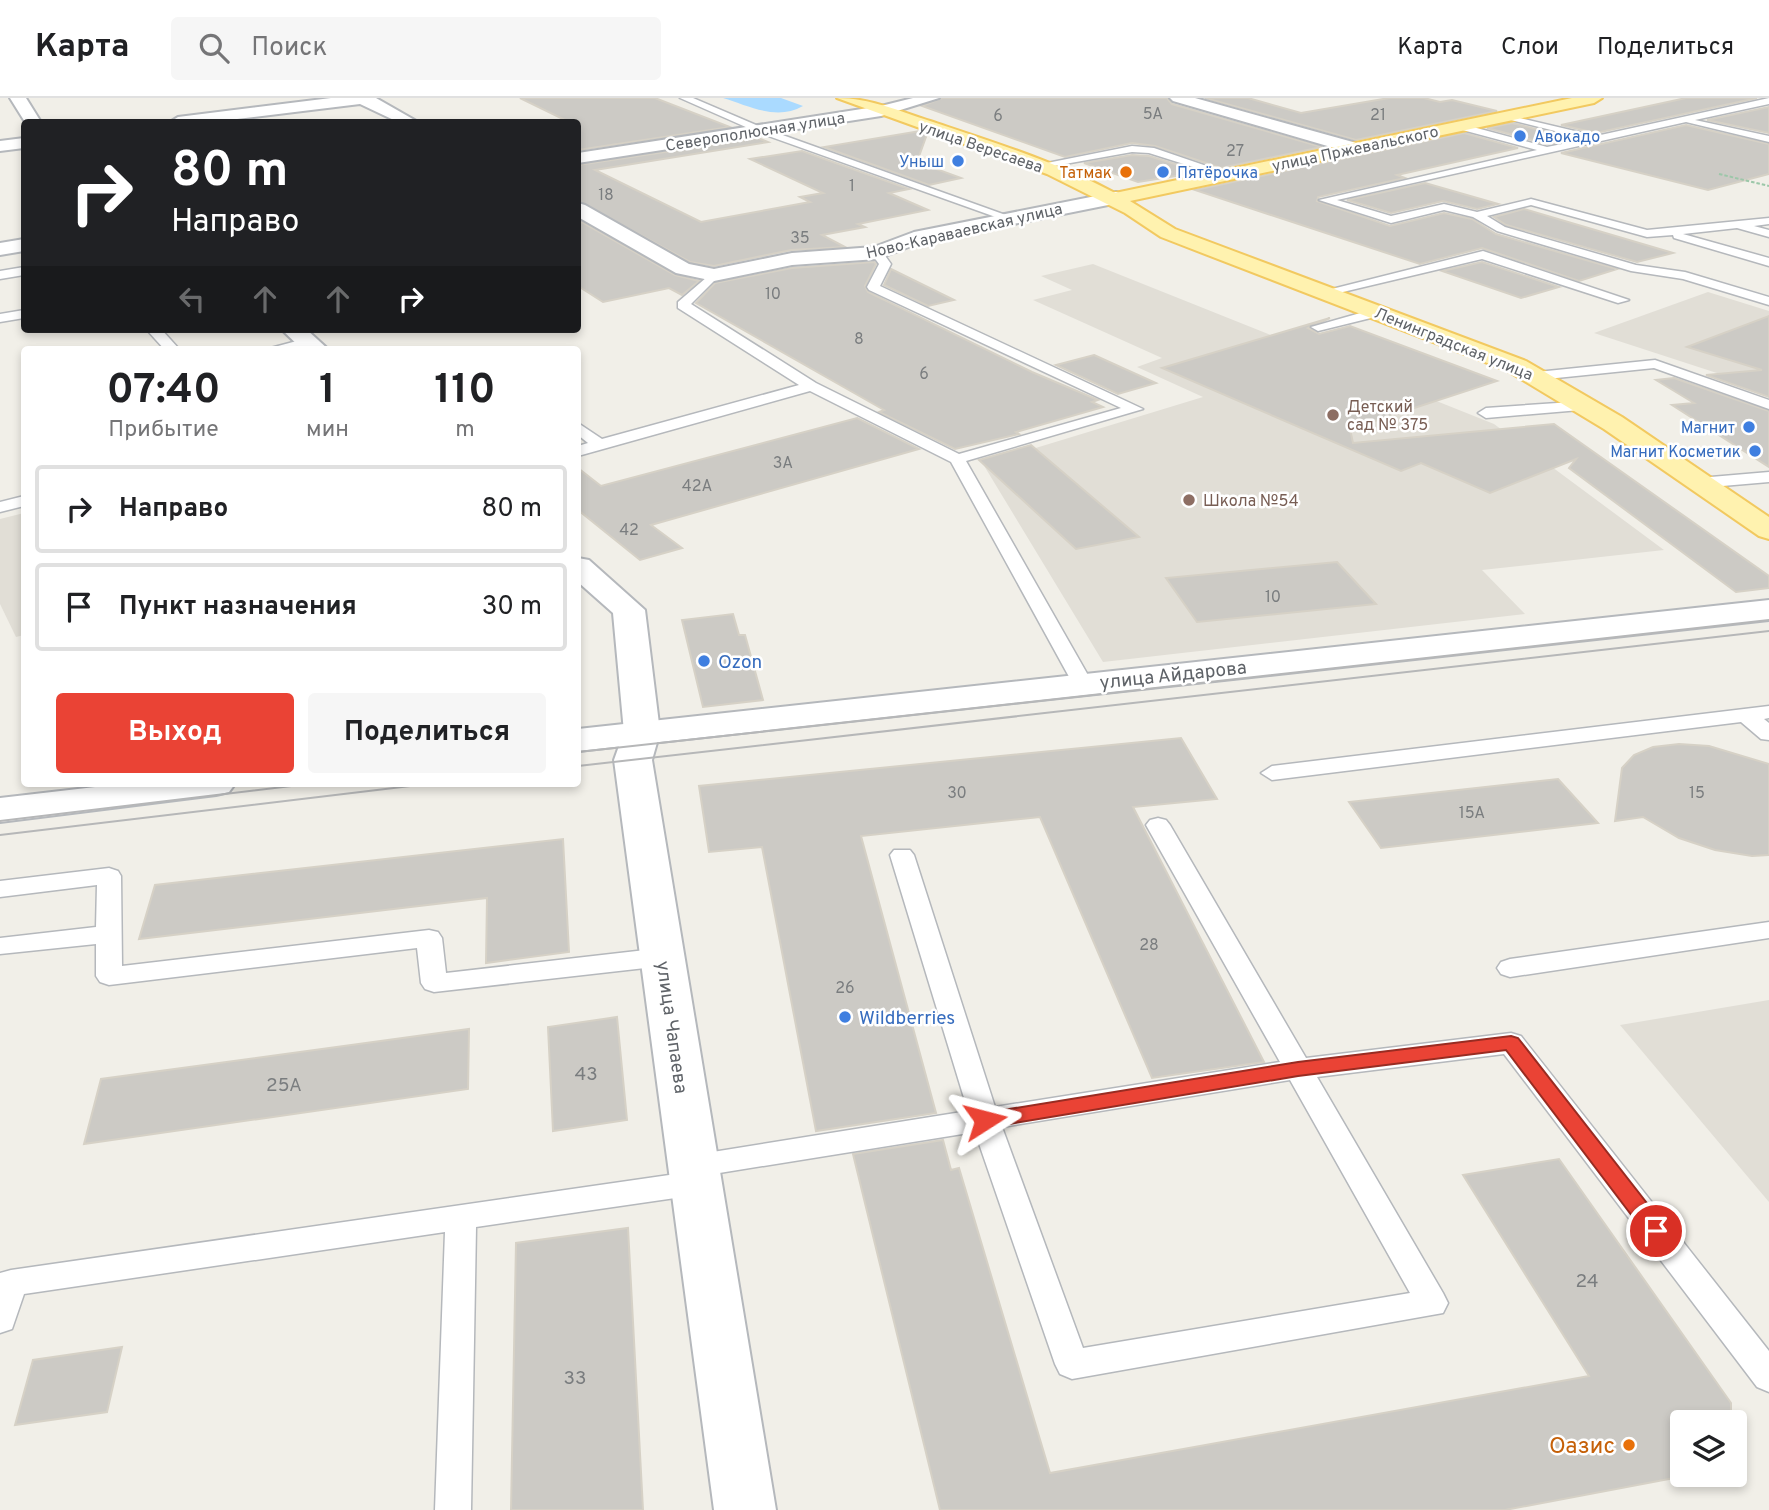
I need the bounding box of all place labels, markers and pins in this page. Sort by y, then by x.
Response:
marker: Авокадо [1512,128,1528,144]
place label: Авокадо [1534,128,1600,148]
place label: Уныш [899,153,944,173]
marker: Уныш [950,153,966,169]
place label: Татмак [1059,164,1112,184]
marker: Татмак [1118,164,1134,180]
marker: Пятёрочка [1155,164,1171,180]
place label: Пятёрочка [1177,164,1258,184]
place label: Детский сад № 375 [1347,398,1428,436]
marker: Детский сад № 375 [1325,407,1341,423]
place label: Магнит [1681,419,1735,439]
marker: Магнит [1741,419,1757,435]
place label: Магнит Косметик [1610,443,1741,463]
marker: Магнит Косметик [1747,443,1763,459]
marker: Школа №54 [1181,492,1197,508]
place label: Школа №54 [1203,492,1299,512]
place label: Ozon [718,651,762,675]
marker: Ozon [696,653,712,669]
place label: Wildberries [859,1007,955,1031]
marker: Wildberries [837,1009,853,1025]
pin [1626,1201,1686,1261]
place label: Оазис [1549,1433,1615,1462]
marker: Оазис [1621,1437,1637,1453]

